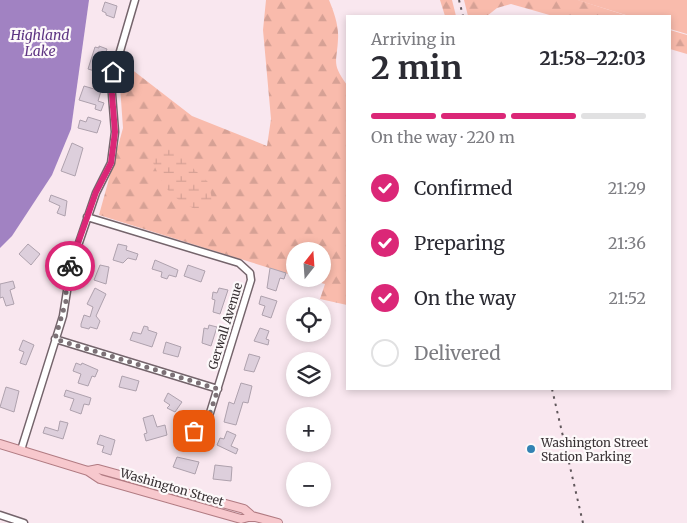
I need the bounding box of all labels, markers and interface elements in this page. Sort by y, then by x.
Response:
water label: Highland Lake [9,26,70,60]
text: Arriving in [371,29,456,49]
text: 21:58–22:03 [539,46,646,70]
text: 2 min [371,48,462,88]
pin [92,51,134,93]
icon: home [99,58,127,86]
text: On the way · 220 m [371,127,515,147]
icon: check [371,174,399,202]
text: Confirmed [414,176,512,200]
text: 21:29 [608,178,646,198]
icon: check [371,229,399,257]
text: Preparing [414,231,505,255]
text: 21:36 [608,233,646,253]
courier [45,241,95,291]
north arrow [286,242,331,288]
map controls [286,242,331,507]
icon: bike [56,252,84,280]
street label: Gerwall Avenue [205,281,245,371]
icon: check [371,284,399,312]
text: On the way [414,286,516,310]
text: 21:52 [608,288,646,308]
button: locate [286,297,331,342]
text: Delivered [414,341,501,365]
button: layers [286,352,331,397]
button: + [286,407,331,452]
pin [173,410,215,452]
icon: bag [180,417,208,445]
place label: Washington Street Station Parking [540,435,649,464]
marker: Washington Street Station Parking [525,443,537,455]
button: − [286,462,331,507]
street label: Washington Street [117,465,226,509]

